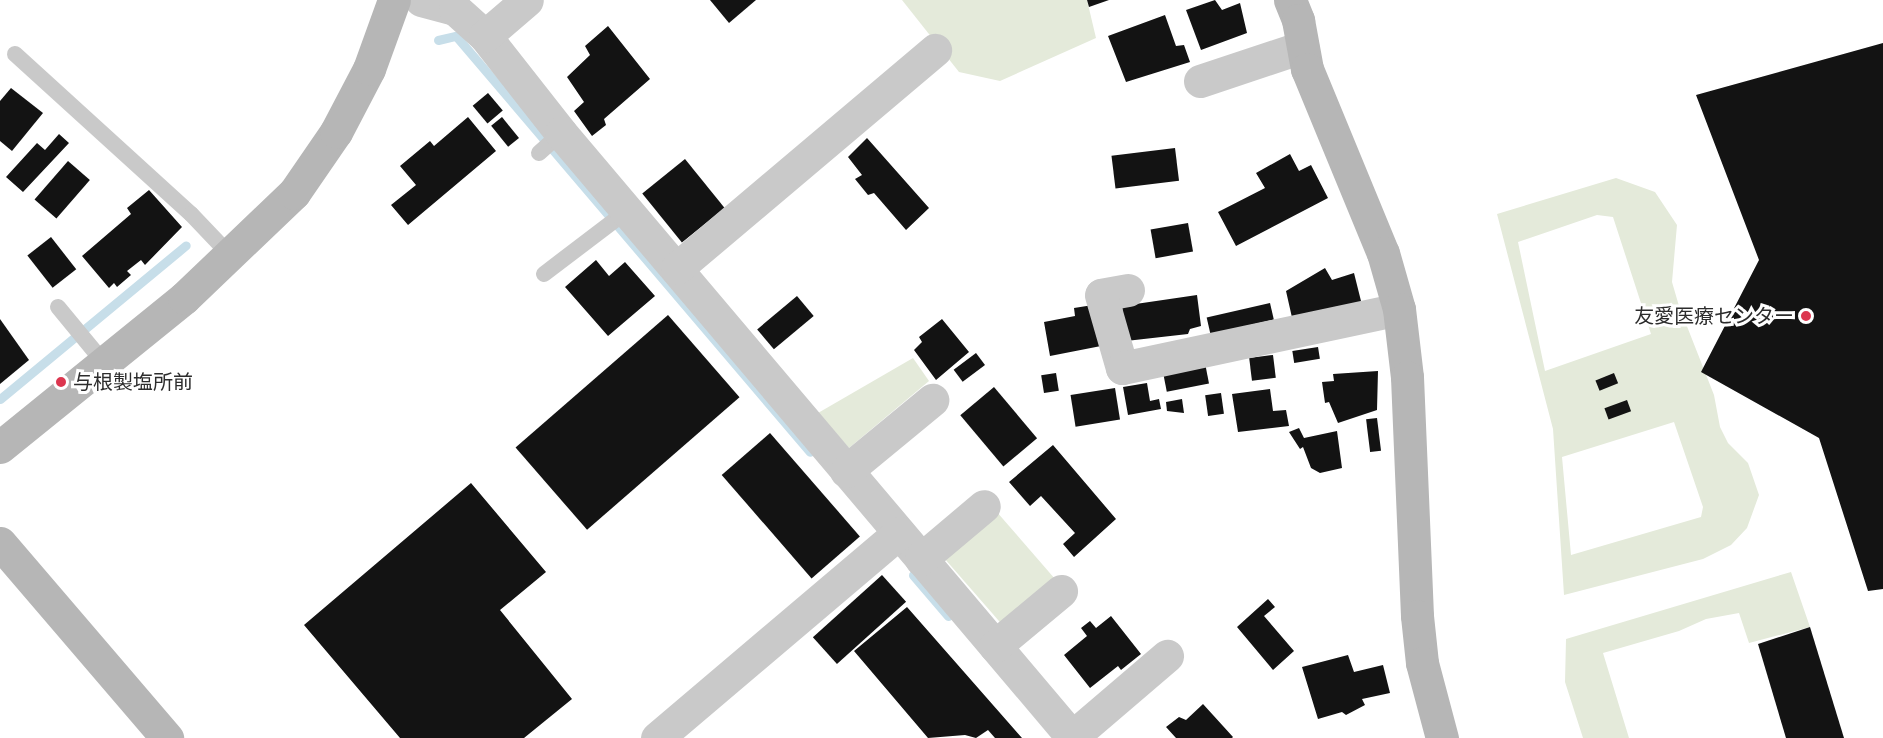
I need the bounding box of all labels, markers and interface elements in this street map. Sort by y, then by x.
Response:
place label: 友愛医療センター [1634,304,1794,328]
marker: 友愛医療センター [1799,309,1813,323]
place label: 与根製塩所前 [73,370,193,394]
marker: 与根製塩所前 [54,375,68,389]

